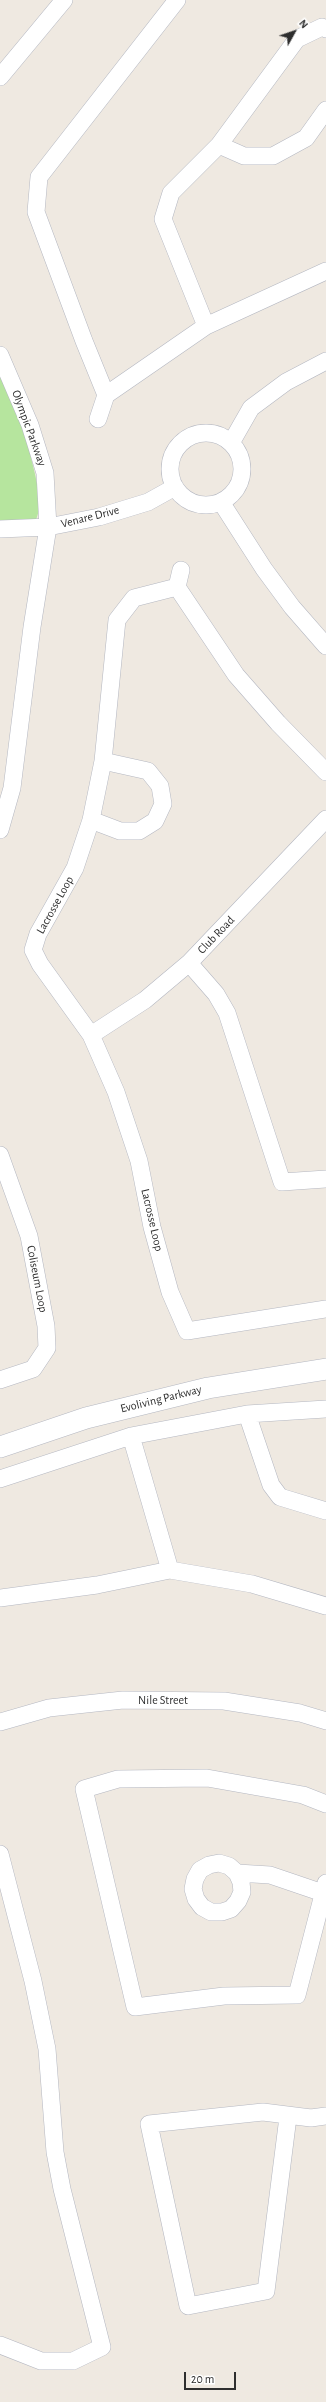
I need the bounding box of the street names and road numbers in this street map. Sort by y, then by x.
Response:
street label: Olympic Parkway [9,388,49,468]
street label: Venare Drive [59,503,121,531]
street label: Lacrosse Loop [33,874,77,936]
street label: Club Road [194,913,238,957]
street label: Lacrosse Loop [138,1187,166,1253]
street label: Coliseum Loop [23,1244,51,1314]
street label: Evoliving Parkway [119,1382,203,1416]
street label: Nile Street [138,1693,188,1707]

